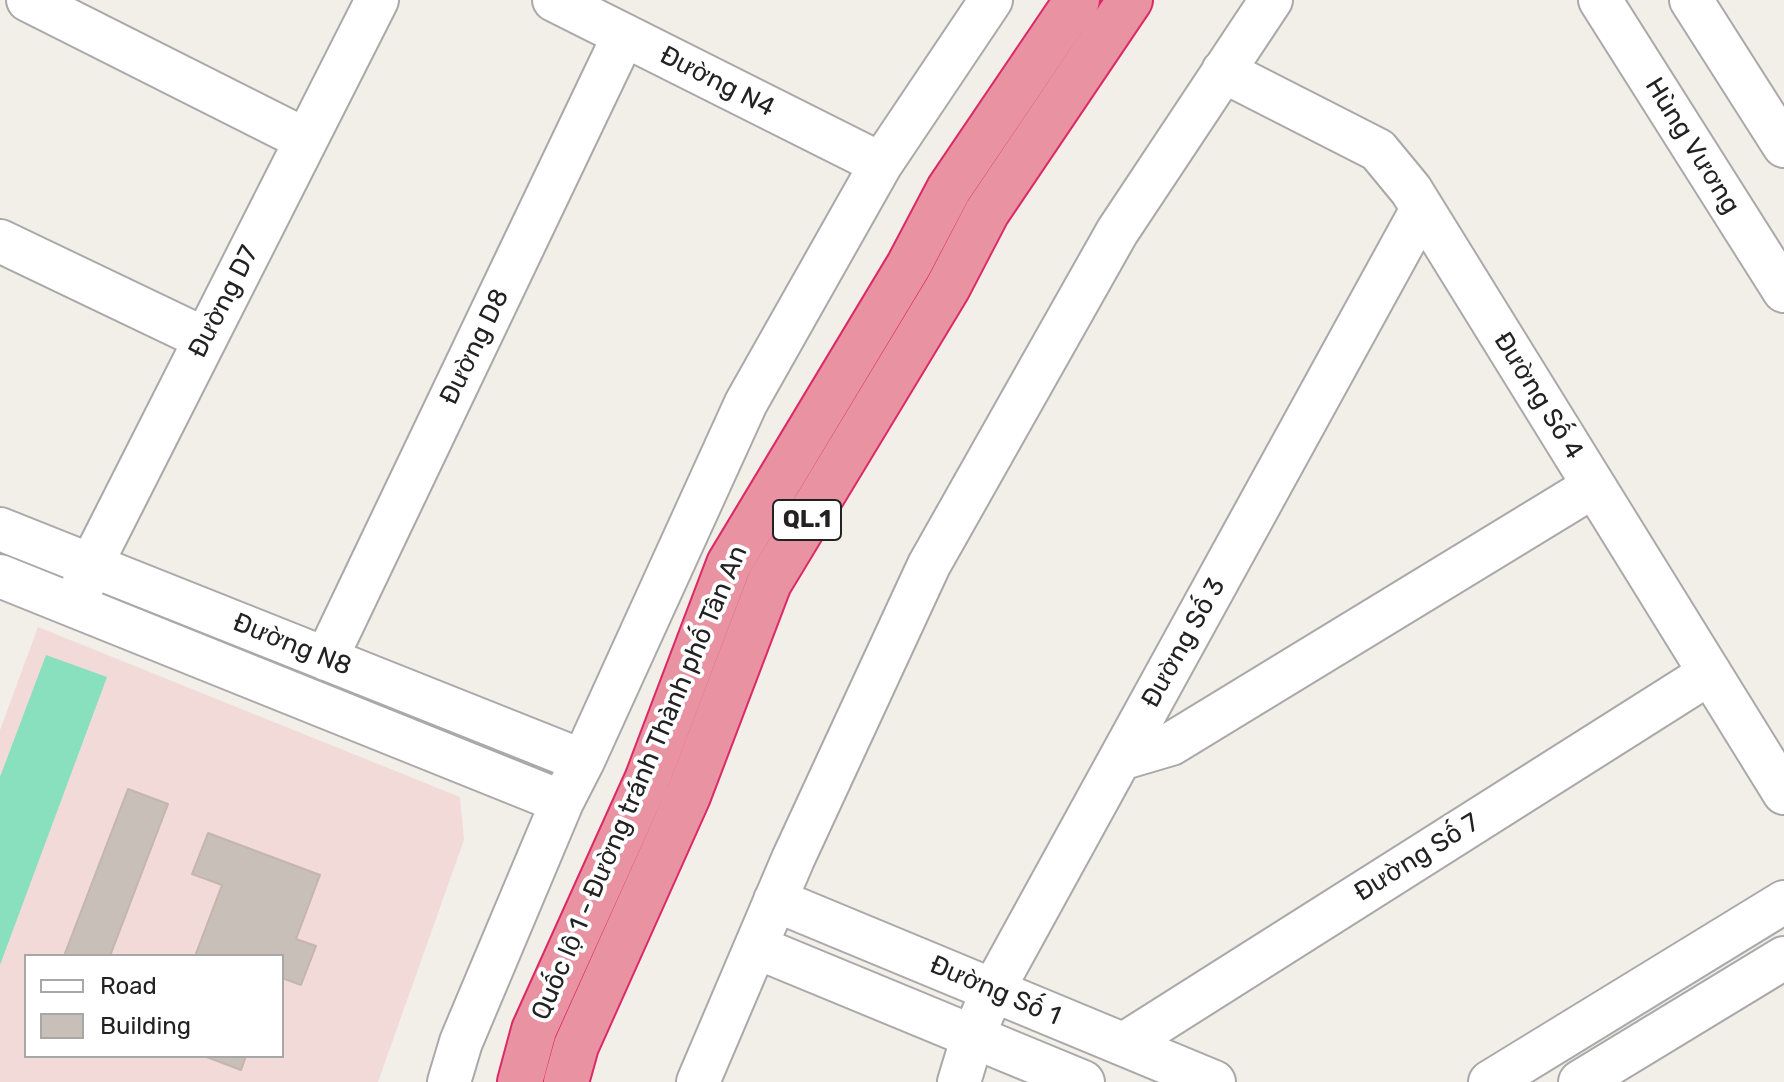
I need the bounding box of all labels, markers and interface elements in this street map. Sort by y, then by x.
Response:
street label: Đường N4 [654,40,780,124]
street label: Hùng Vương [1638,72,1746,220]
street label: Đường D7 [183,241,265,363]
street label: Đường D8 [434,284,516,410]
street label: Đường Số 4 [1487,327,1589,465]
road number: QL.1 [773,500,841,540]
street label: Quốc lộ 1 - Đường tránh Thành phố Tân An [526,541,754,1025]
street label: Đường Số 3 [1136,573,1232,713]
street label: Đường N8 [228,607,356,683]
street label: Đường Số 7 [1349,807,1485,909]
street label: Đường Số 1 [925,950,1065,1032]
legend [24,954,284,1058]
text: Road [100,972,157,1000]
text: Building [100,1012,191,1040]

